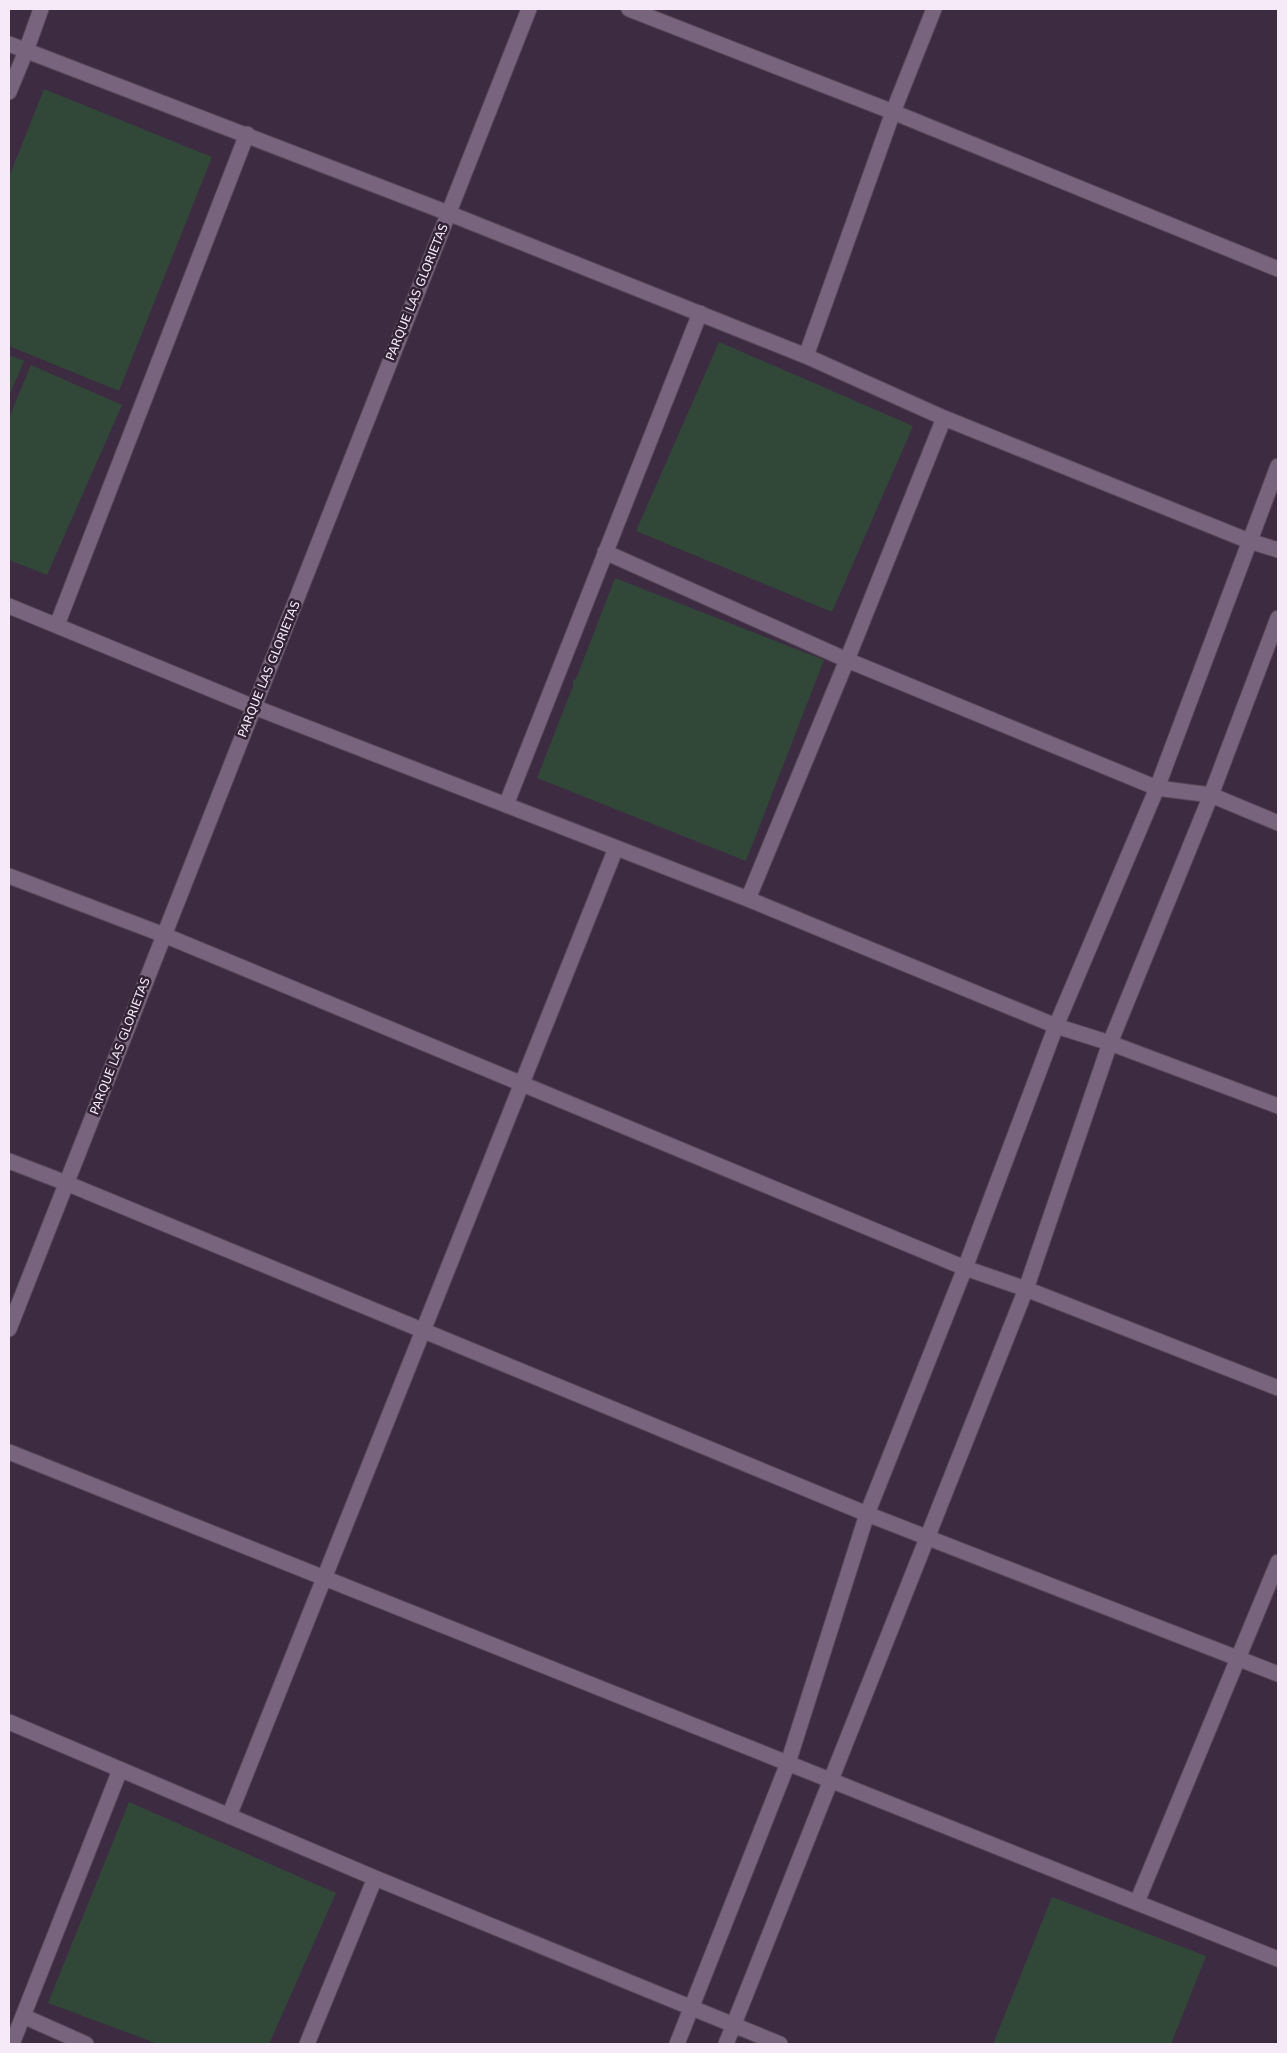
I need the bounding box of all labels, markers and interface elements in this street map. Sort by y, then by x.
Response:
street label: PARQUE LAS GLORIETAS [383,222,451,362]
street label: PARQUE LAS GLORIETAS [235,599,303,739]
street label: PARQUE LAS GLORIETAS [87,975,153,1117]

